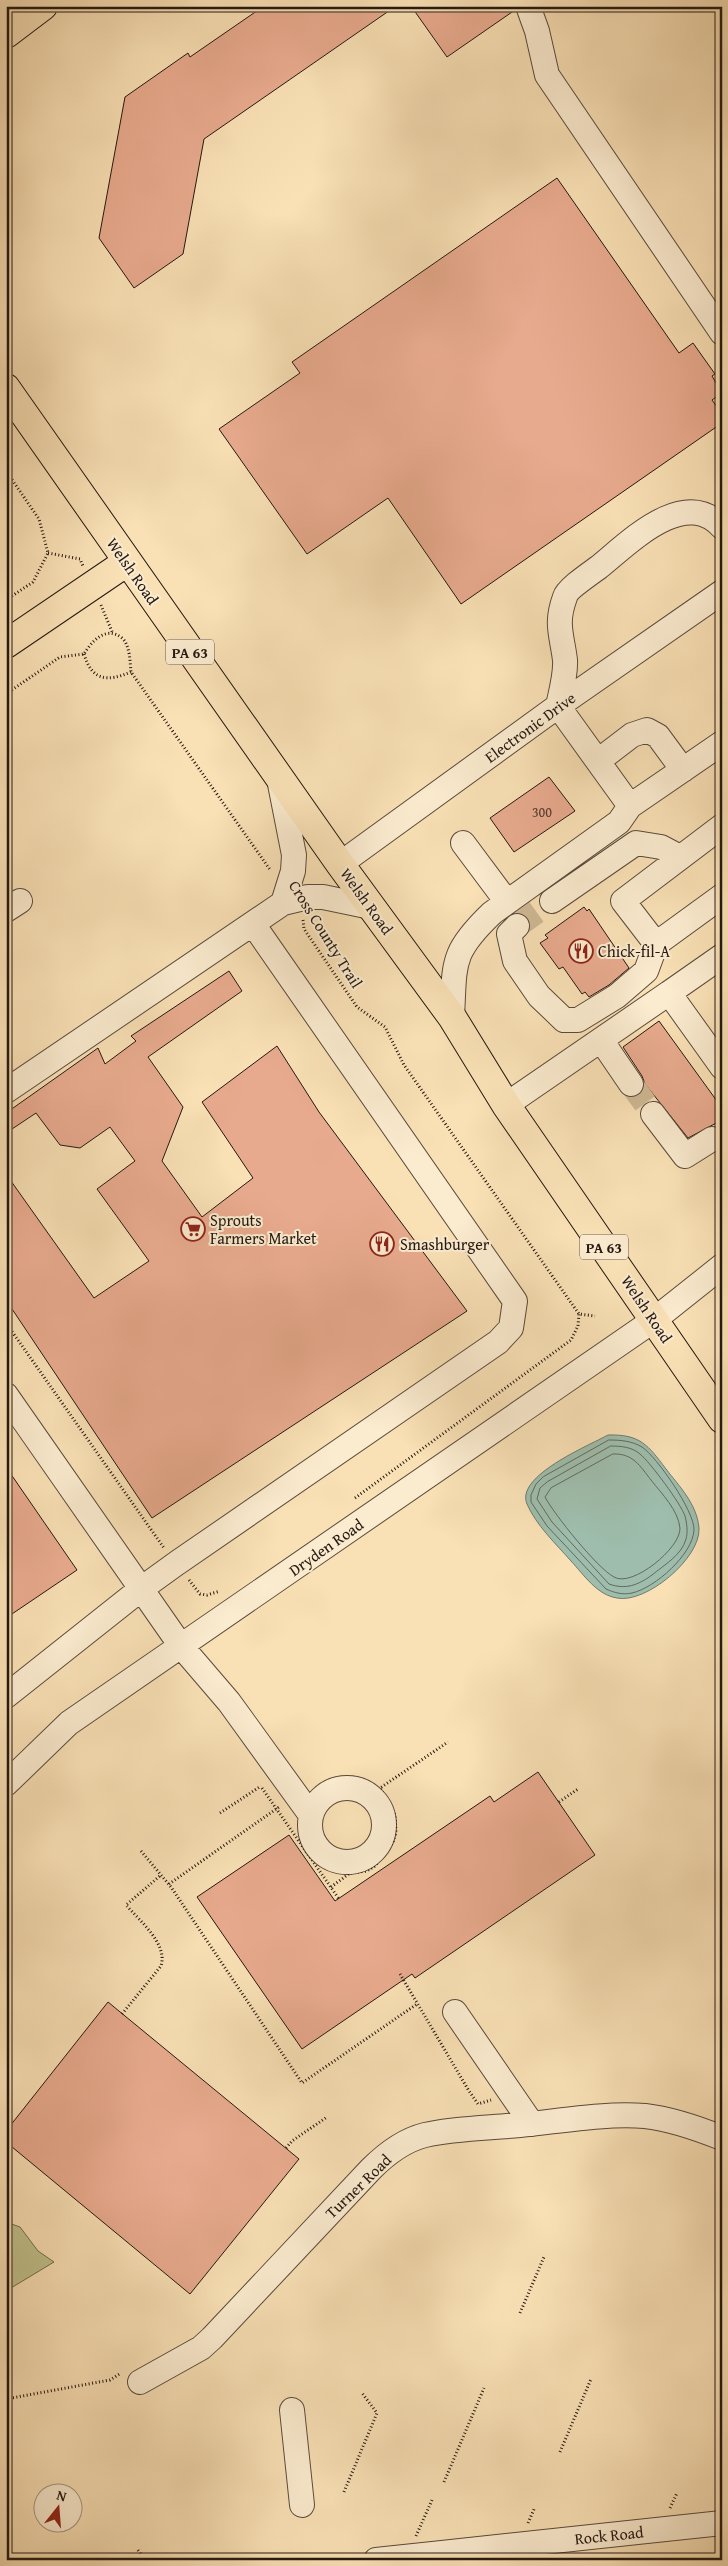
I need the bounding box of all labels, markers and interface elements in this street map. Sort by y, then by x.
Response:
street label: Welsh Road [101,532,165,610]
road number: PA 63 [166,640,214,664]
street label: Electronic Drive [480,686,580,768]
house number: 300 [532,802,552,822]
street label: Welsh Road [335,863,400,940]
street label: Cross County Trail [283,875,369,993]
restaurant icon: Chick-fil-A [568,938,594,964]
place label: Chick-fil-A [598,939,670,963]
place label: Sprouts Farmers Market [210,1208,317,1250]
supermarket icon: Sprouts Farmers Market [180,1216,206,1242]
restaurant icon: Smashburger [369,1231,395,1257]
place label: Smashburger [400,1232,490,1256]
road number: PA 63 [580,1234,628,1260]
street label: Welsh Road [615,1270,679,1348]
street label: Dryden Road [284,1512,369,1582]
street label: Turner Road [319,2148,397,2224]
north arrow [32,2484,82,2534]
text: N [54,2485,70,2507]
street label: Rock Road [573,2519,645,2551]

